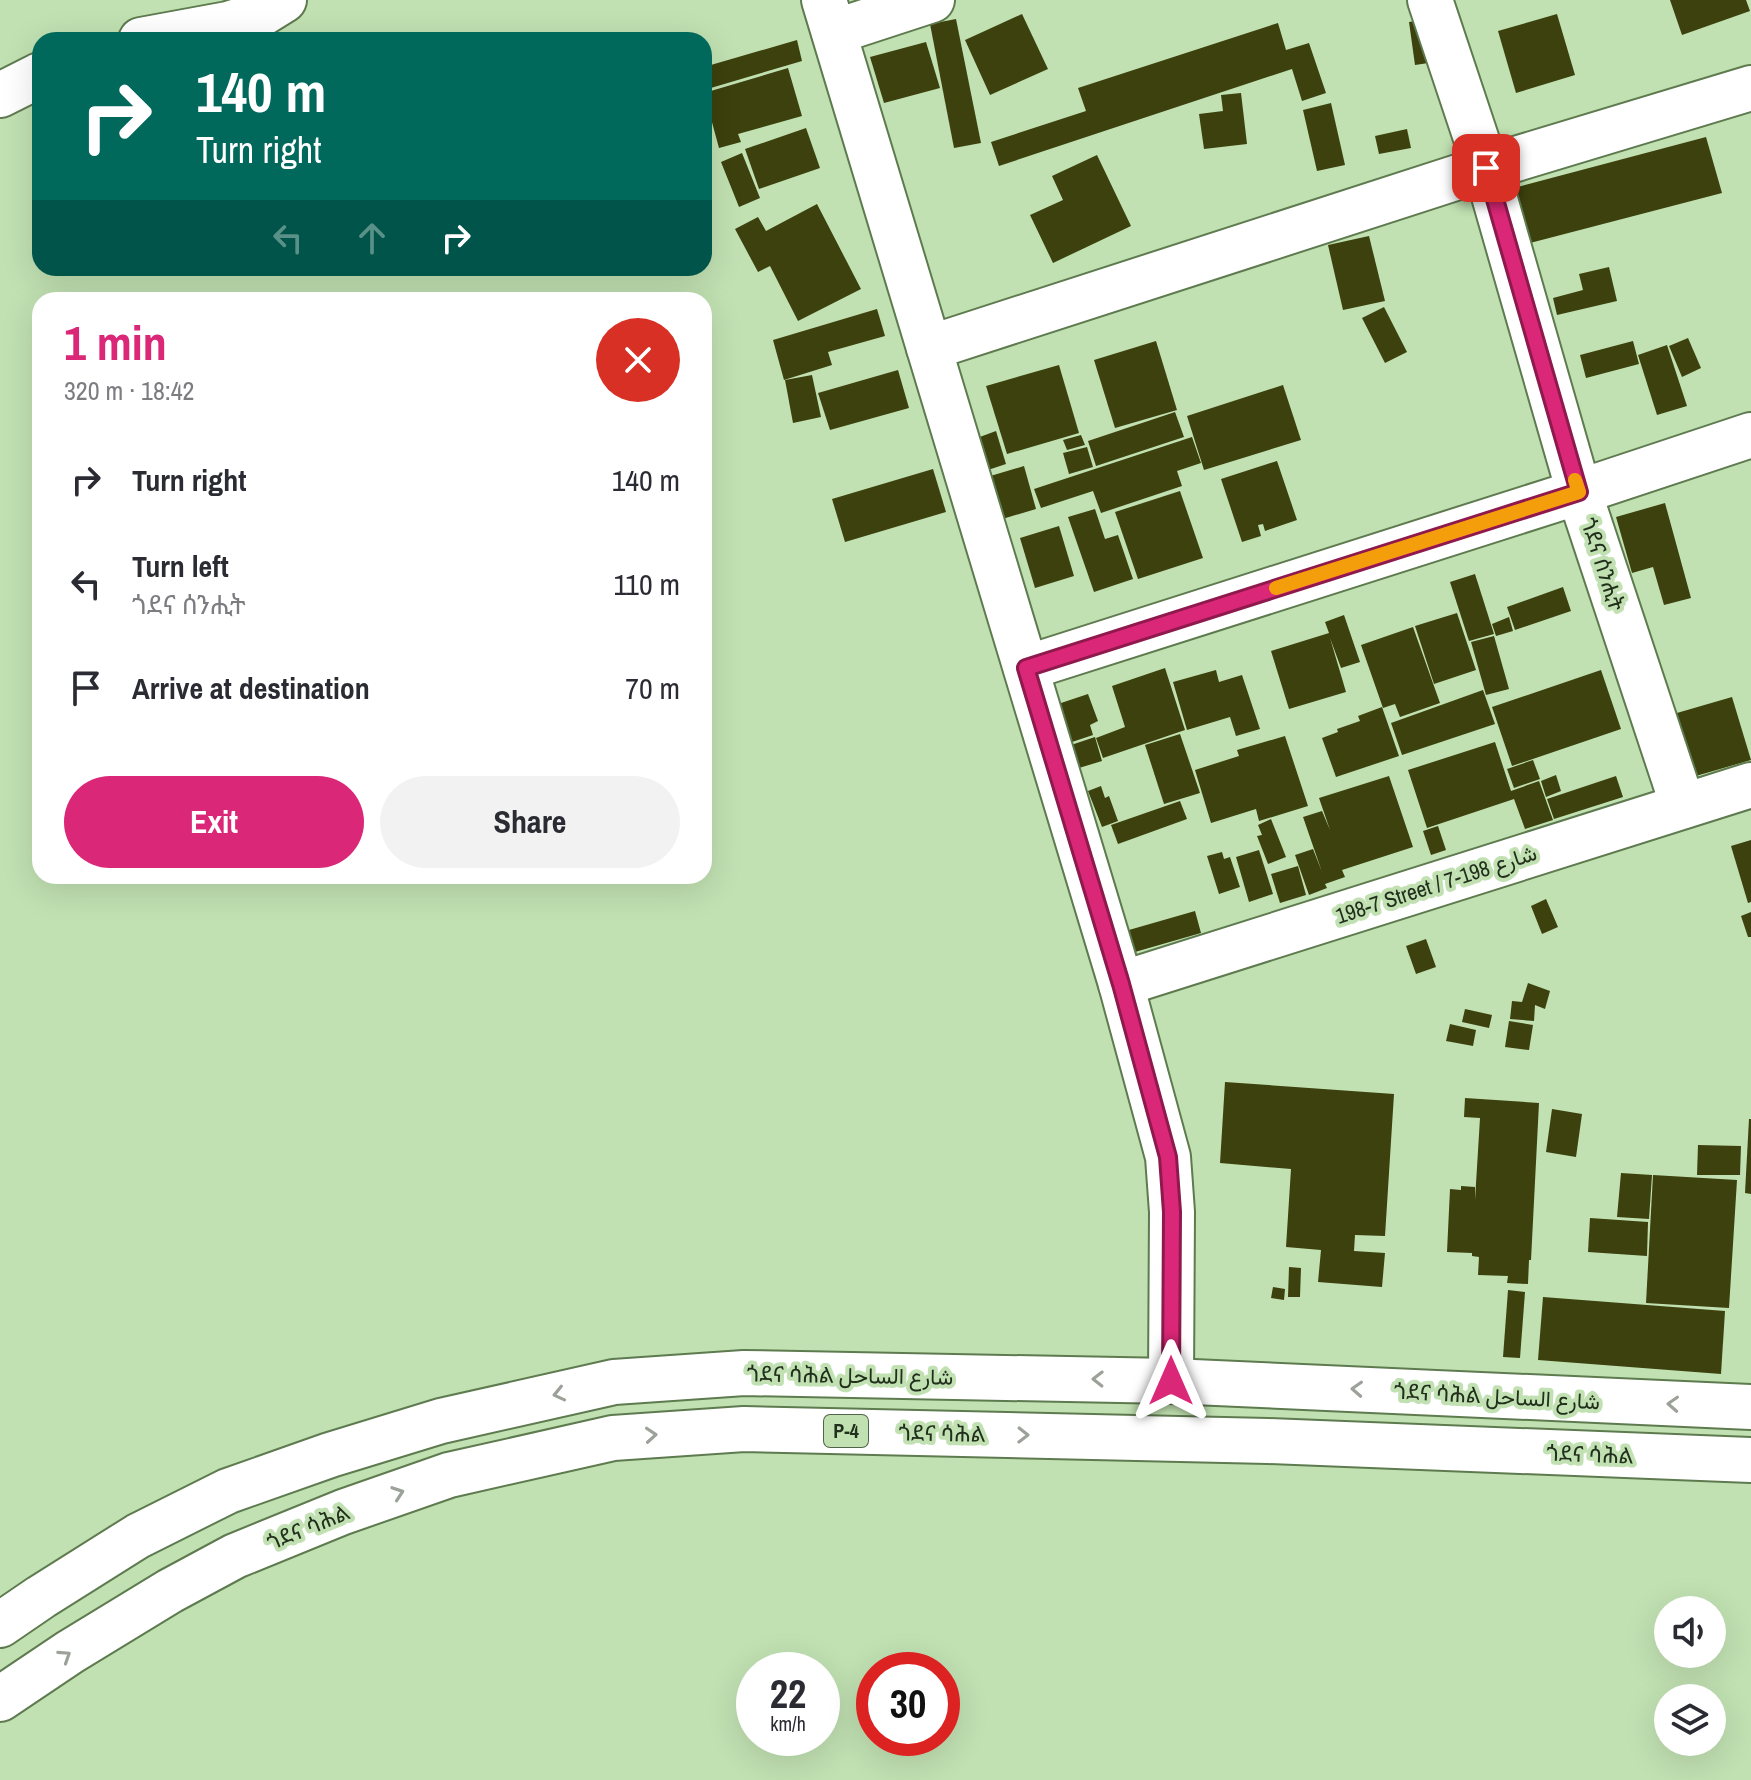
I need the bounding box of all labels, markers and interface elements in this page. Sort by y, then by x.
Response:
text: 140 m [196,54,326,129]
icon: right [64,64,168,168]
text: Turn right [196,126,321,174]
pin [1452,134,1520,202]
icon: arrive [1464,146,1508,190]
icon: left [266,216,310,260]
icon: ahead [350,216,394,260]
icon: right [434,216,478,260]
text: 1 min [64,310,167,375]
button: close [596,318,680,402]
text: 320 m · 18:42 [64,373,194,408]
icon: right [64,458,108,502]
text: Turn right [132,460,246,500]
text: 140 m [612,460,680,500]
street label: ጎደና ሰንሒት [1574,514,1632,614]
text: Turn left [132,546,229,586]
icon: left [64,562,108,606]
text: 110 m [613,564,680,604]
text: ጎደና ሰንሒት [132,587,246,622]
icon: arrive [64,666,108,710]
text: Arrive at destination [132,668,370,708]
text: 70 m [625,668,680,708]
button: Exit [64,776,364,868]
button: Share [380,776,680,868]
street label: 198-7 Street / شارع 198-7 [1332,837,1540,931]
position arrow [1129,1339,1213,1423]
street label: ጎደና ሳሕል شارع الساحل [747,1358,953,1392]
one-way arrow [1091,1371,1104,1388]
street label: ጎደና ሳሕል شارع الساحل [1393,1376,1601,1416]
one-way arrow [1350,1381,1363,1398]
one-way arrow [553,1385,567,1402]
one-way arrow [1666,1396,1679,1413]
road number: P-4 [824,1415,868,1447]
street label: ጎደና ሳሕል [898,1417,986,1449]
one-way arrow [1017,1426,1030,1444]
one-way arrow [645,1427,658,1444]
street label: ጎደና ሳሕል [1546,1437,1634,1471]
one-way arrow [390,1486,404,1502]
street label: ጎደና ሳሕል [262,1497,354,1557]
map controls [1654,1596,1726,1756]
button: sound [1654,1596,1726,1668]
one-way arrow [56,1650,71,1665]
speed limit sign: 30 [856,1652,960,1756]
text: 22 [770,1667,806,1720]
button: layers [1654,1684,1726,1756]
text: km/h [770,1710,806,1737]

